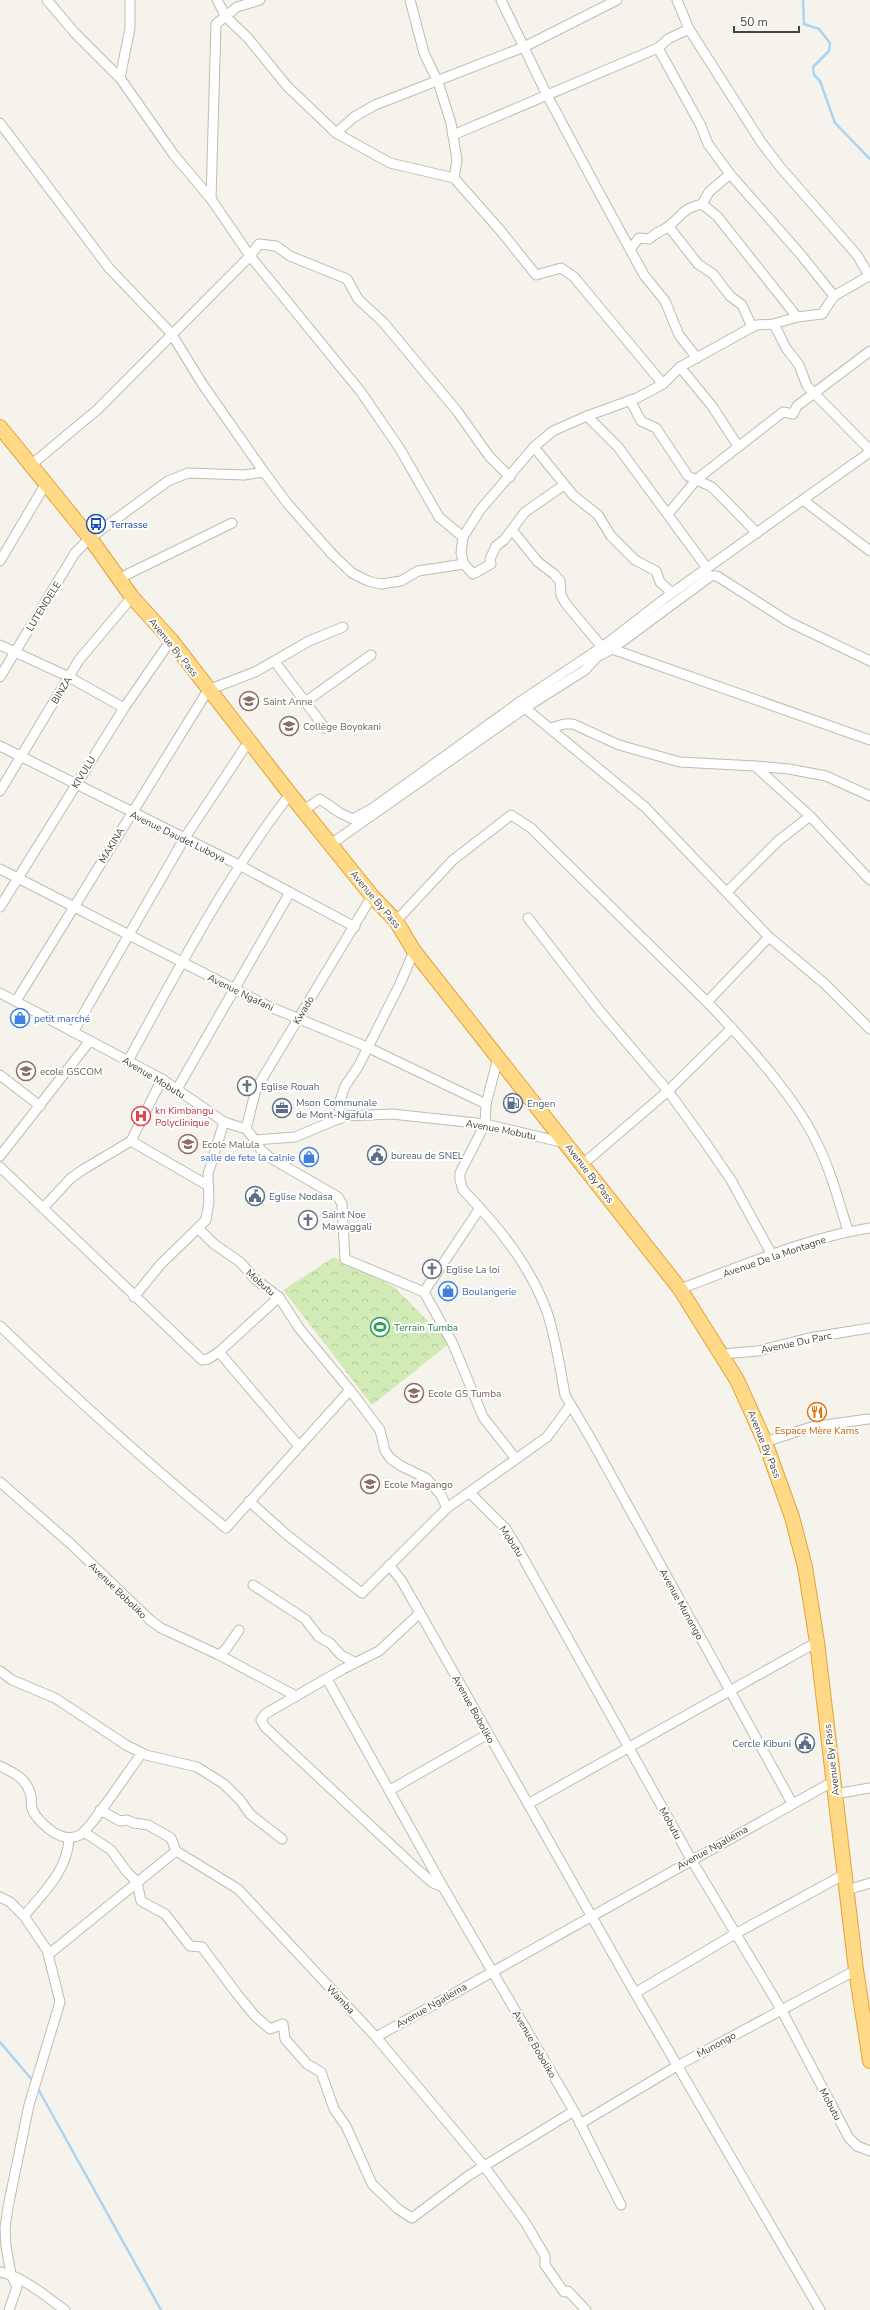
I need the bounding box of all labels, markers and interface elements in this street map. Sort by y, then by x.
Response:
scale bar [734,8,799,34]
text: 50 m [740,14,768,30]
bus stop icon: Terrasse [85,513,107,535]
place label: Terrasse [110,518,148,532]
street label: LUTENDELE [23,579,65,634]
street label: Avenue By Pass [145,615,201,680]
street label: BINZA [48,674,76,707]
school or university icon: Saint Anne [238,690,260,712]
place label: Saint Anne [263,695,313,709]
school or university icon: Collège Boyokani [278,715,300,737]
place label: Collège Boyokani [303,720,381,734]
street label: KIVULU [69,754,99,791]
street label: Avenue Daudet Luboya [127,808,228,866]
street label: MAKINA [96,824,128,866]
street label: Avenue By Pass [347,868,404,932]
street label: Avenue Ngafani [205,971,276,1015]
street label: Kwado [290,993,318,1027]
shop icon: petit marché [9,1007,31,1029]
place label: petit marché [34,1012,90,1026]
street label: Avenue Mobutu [119,1054,188,1102]
school or university icon: ecole GSCOM [15,1060,37,1082]
place label: ecole GSCOM [40,1065,102,1079]
church icon: Eglise Rouah [236,1075,258,1097]
place label: Eglise Rouah [261,1080,319,1094]
fuel station icon: Engen [502,1092,524,1114]
place label: Mson Communale de Mont-Ngafula [296,1096,377,1122]
office icon: Mson Communale de Mont-Ngafula [271,1097,293,1119]
place label: Engen [527,1097,555,1111]
place label: kn Kimbangu Polyclinique [155,1104,214,1130]
hospital icon: kn Kimbangu Polyclinique [130,1105,152,1127]
street label: Avenue Mobutu [464,1116,537,1144]
school or university icon: Ecole Malula [177,1133,199,1155]
place label: Ecole Malula [202,1138,259,1152]
street label: Avenue By Pass [562,1141,617,1206]
public building icon: bureau de SNEL [366,1144,388,1166]
shop icon: salle de fete la calnie [298,1146,320,1168]
place label: bureau de SNEL [391,1149,464,1163]
place label: salle de fete la calnie [201,1151,295,1165]
public building icon: Eglise Nodasa [244,1185,266,1207]
place label: Eglise Nodasa [269,1190,333,1204]
place label: Saint Noe Mawaggali [322,1208,372,1234]
church icon: Saint Noe Mawaggali [297,1209,319,1231]
street label: Avenue De la Montagne [721,1233,828,1281]
church icon: Eglise La loi [421,1258,443,1280]
place label: Eglise La loi [446,1263,500,1277]
street label: Mobutu [243,1266,278,1299]
shop icon: Boulangerie [437,1280,459,1302]
place label: Boulangerie [462,1285,516,1299]
sports icon: Terrain Tumba [369,1316,391,1338]
place label: Terrain Tumba [394,1321,458,1335]
street label: Avenue Du Parc [760,1329,833,1357]
school or university icon: Ecole GS Tumba [403,1382,425,1404]
place label: Ecole GS Tumba [428,1387,501,1401]
restaurant icon: Espace Mère Kams [806,1401,828,1423]
street label: Avenue By Pass [744,1408,784,1481]
place label: Espace Mère Kams [775,1424,859,1438]
school or university icon: Ecole Magango [359,1473,381,1495]
place label: Ecole Magango [384,1478,453,1492]
street label: Mobutu [496,1523,527,1560]
street label: Avenue Boboliko [85,1559,150,1622]
street label: Avenue Munongo [656,1566,707,1643]
street label: Avenue Boboliko [449,1673,498,1747]
street label: Avenue By Pass [821,1723,843,1797]
public building icon: Cercle Kibuni [794,1732,816,1754]
place label: Cercle Kibuni [732,1737,791,1751]
street label: Mobutu [656,1805,685,1842]
street label: Avenue Ngaliema [674,1822,751,1873]
street label: Avenue Ngaliema [394,1980,469,2032]
street label: Wamba [323,1982,358,2017]
street label: Avenue Boboliko [509,2008,559,2081]
street label: Munongo [695,2028,739,2061]
street label: Mobutu [816,2086,844,2123]

